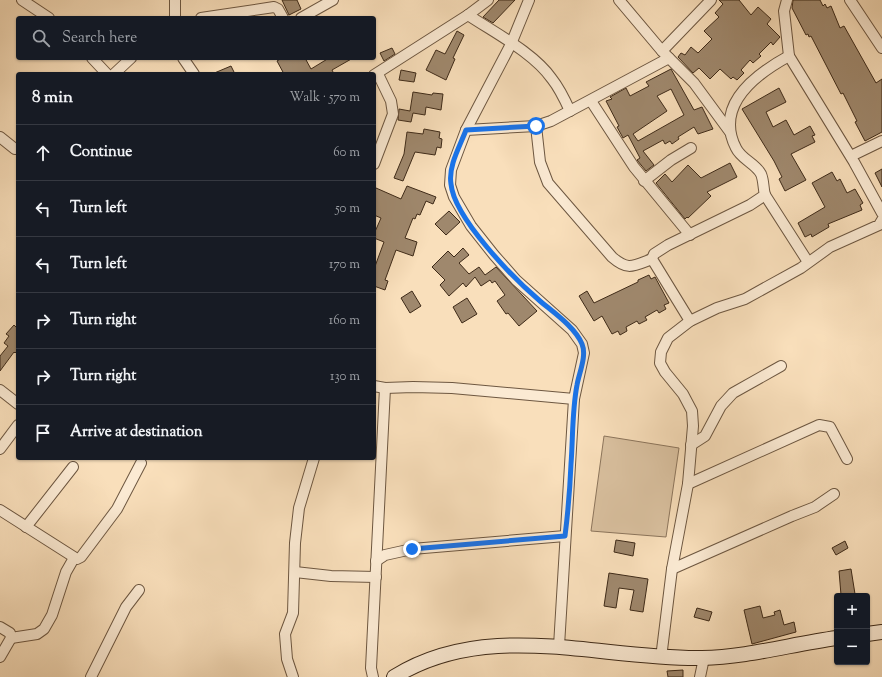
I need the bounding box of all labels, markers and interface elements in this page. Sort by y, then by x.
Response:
search box [16,16,376,60]
icon: search [30,27,52,49]
text: Search here [62,28,137,49]
text: 8 min [32,86,73,110]
text: Walk · 570 m [290,89,360,107]
route start [527,117,545,135]
icon: ahead [32,142,54,164]
text: Continue [70,142,132,163]
text: 60 m [333,144,360,162]
icon: left [32,198,54,220]
text: Turn left [70,198,127,219]
text: 50 m [335,200,360,218]
icon: left [32,254,54,276]
text: Turn left [70,254,127,275]
text: 170 m [329,256,360,274]
icon: right [32,310,54,332]
text: Turn right [70,310,136,331]
text: 160 m [329,312,360,330]
icon: right [32,366,54,388]
text: Turn right [70,366,136,387]
text: 130 m [330,368,360,386]
icon: arrive [32,422,54,444]
text: Arrive at destination [70,422,203,443]
route end [403,540,421,558]
map controls [834,593,870,665]
button: + [834,593,870,629]
button: − [834,629,870,665]

